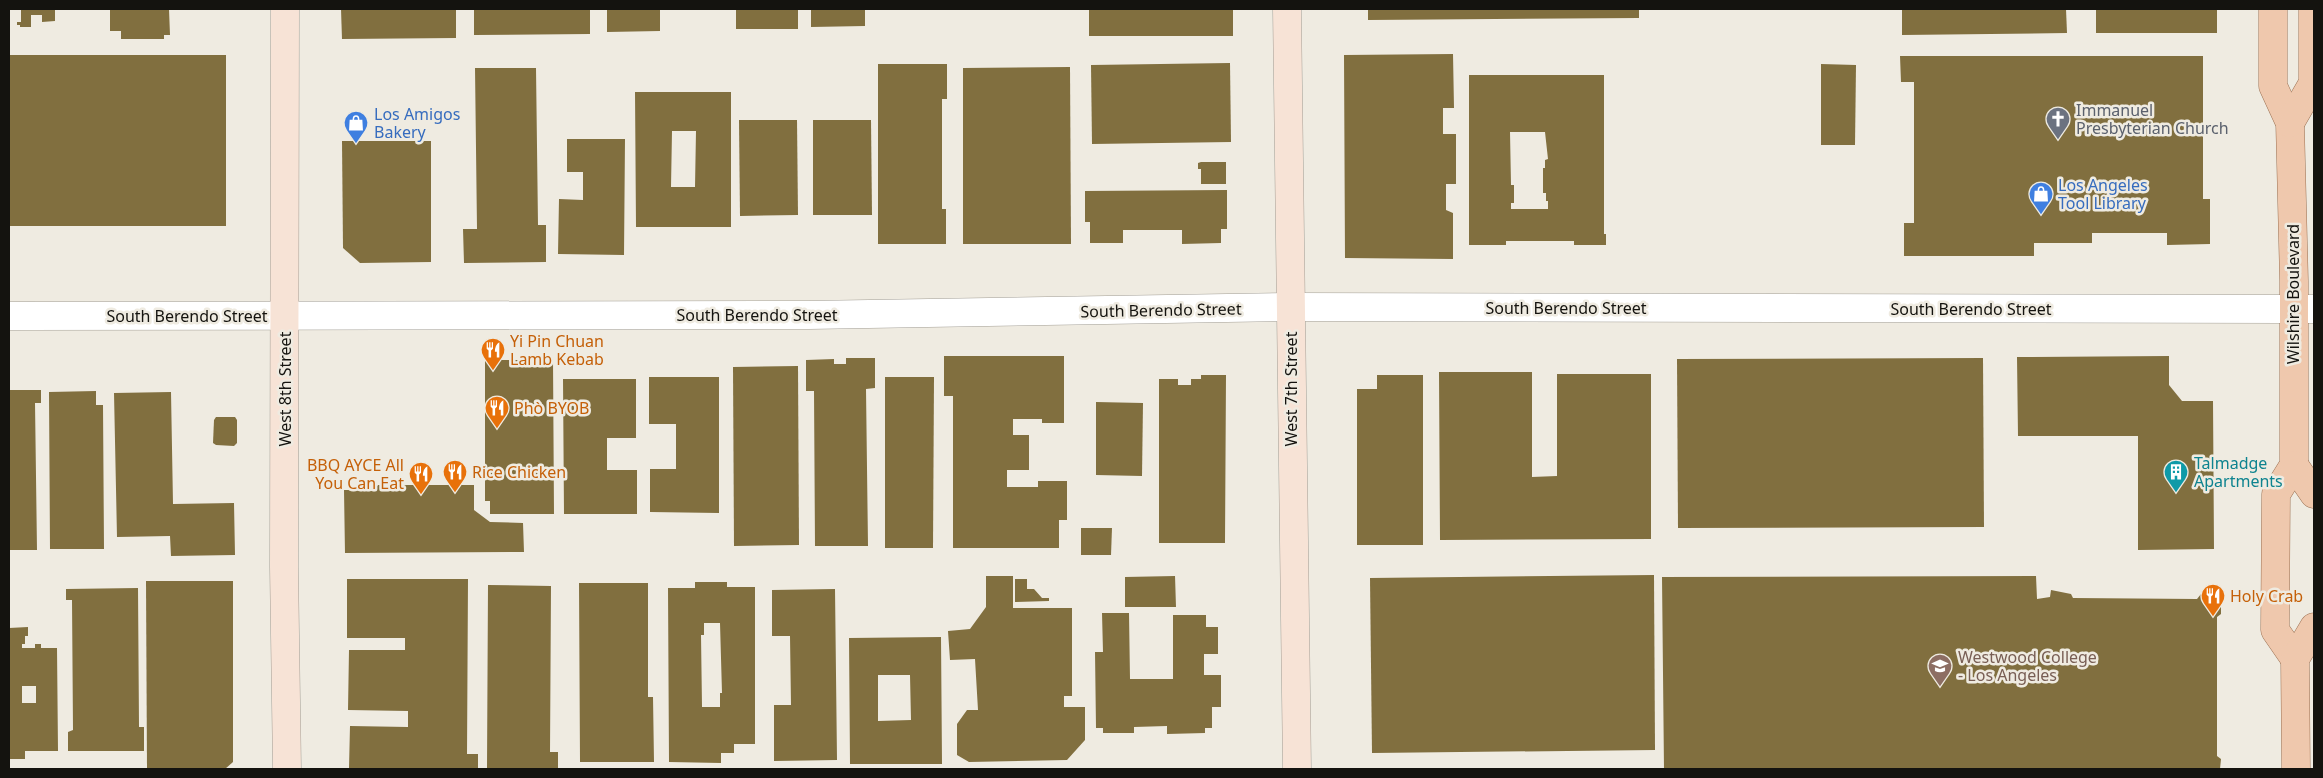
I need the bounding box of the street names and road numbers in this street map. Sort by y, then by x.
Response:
street label: Wilshire Boulevard [2282,224,2304,364]
street label: South Berendo Street [1485,297,1647,319]
street label: South Berendo Street [1080,298,1242,322]
street label: South Berendo Street [1890,298,2052,320]
street label: South Berendo Street [676,304,838,326]
street label: South Berendo Street [106,305,268,327]
street label: West 8th Street [274,331,296,446]
street label: West 7th Street [1280,331,1302,446]

